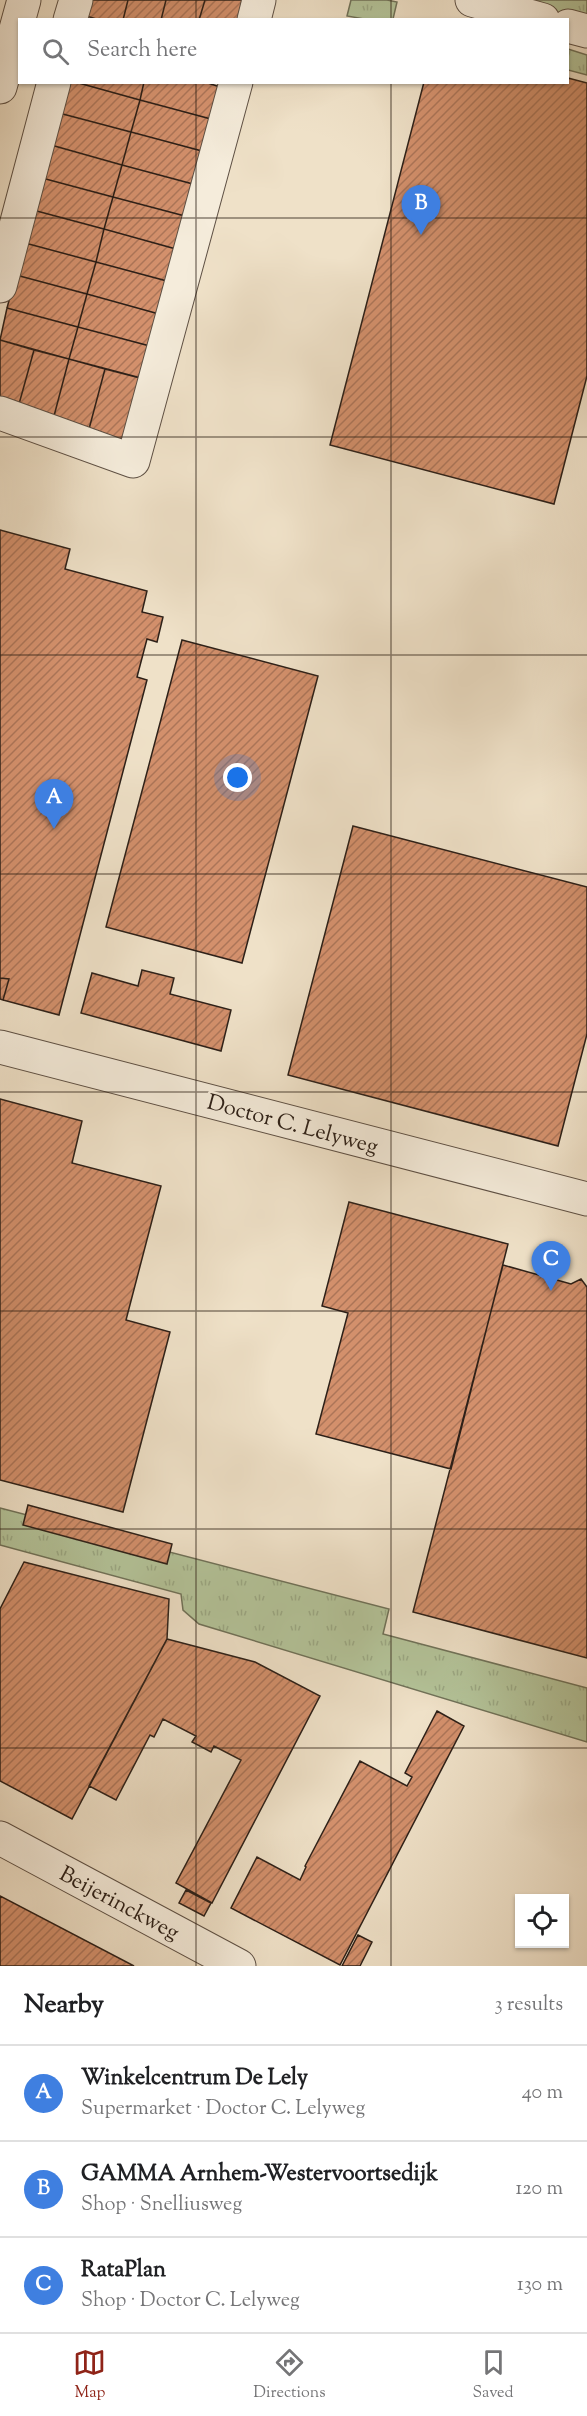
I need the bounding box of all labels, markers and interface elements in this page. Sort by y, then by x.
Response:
search box [18,18,569,84]
icon: search [39,35,72,68]
text: Search here [87,35,197,67]
pin: B [402,186,440,235]
your location [223,763,252,792]
pin: A [34,780,74,829]
street label: Doctor C. Lelyweg [203,1088,382,1164]
pin: C [532,1242,570,1291]
street label: Beijerinckweg [53,1859,185,1950]
map controls [515,1894,569,1948]
button: locate [515,1894,569,1948]
text: Nearby [24,1987,104,2024]
text: 3 results [494,1991,563,2020]
text: Winkelcentrum De Lely [81,2063,308,2095]
text: A [35,2079,52,2108]
text: 40 m [522,2079,563,2108]
text: Supermarket · Doctor C. Lelyweg [81,2095,365,2124]
text: GAMMA Arnhem-Westervoortsedijk [81,2159,438,2191]
text: B [37,2175,50,2204]
text: 120 m [515,2175,563,2204]
text: Shop · Snelliusweg [81,2191,242,2220]
text: RataPlan [81,2255,166,2287]
text: C [35,2271,52,2300]
text: 130 m [517,2271,563,2300]
text: Shop · Doctor C. Lelyweg [81,2287,300,2316]
tab: Map [73,2346,106,2405]
tab: Directions [253,2346,326,2405]
tab: Saved [472,2346,514,2405]

